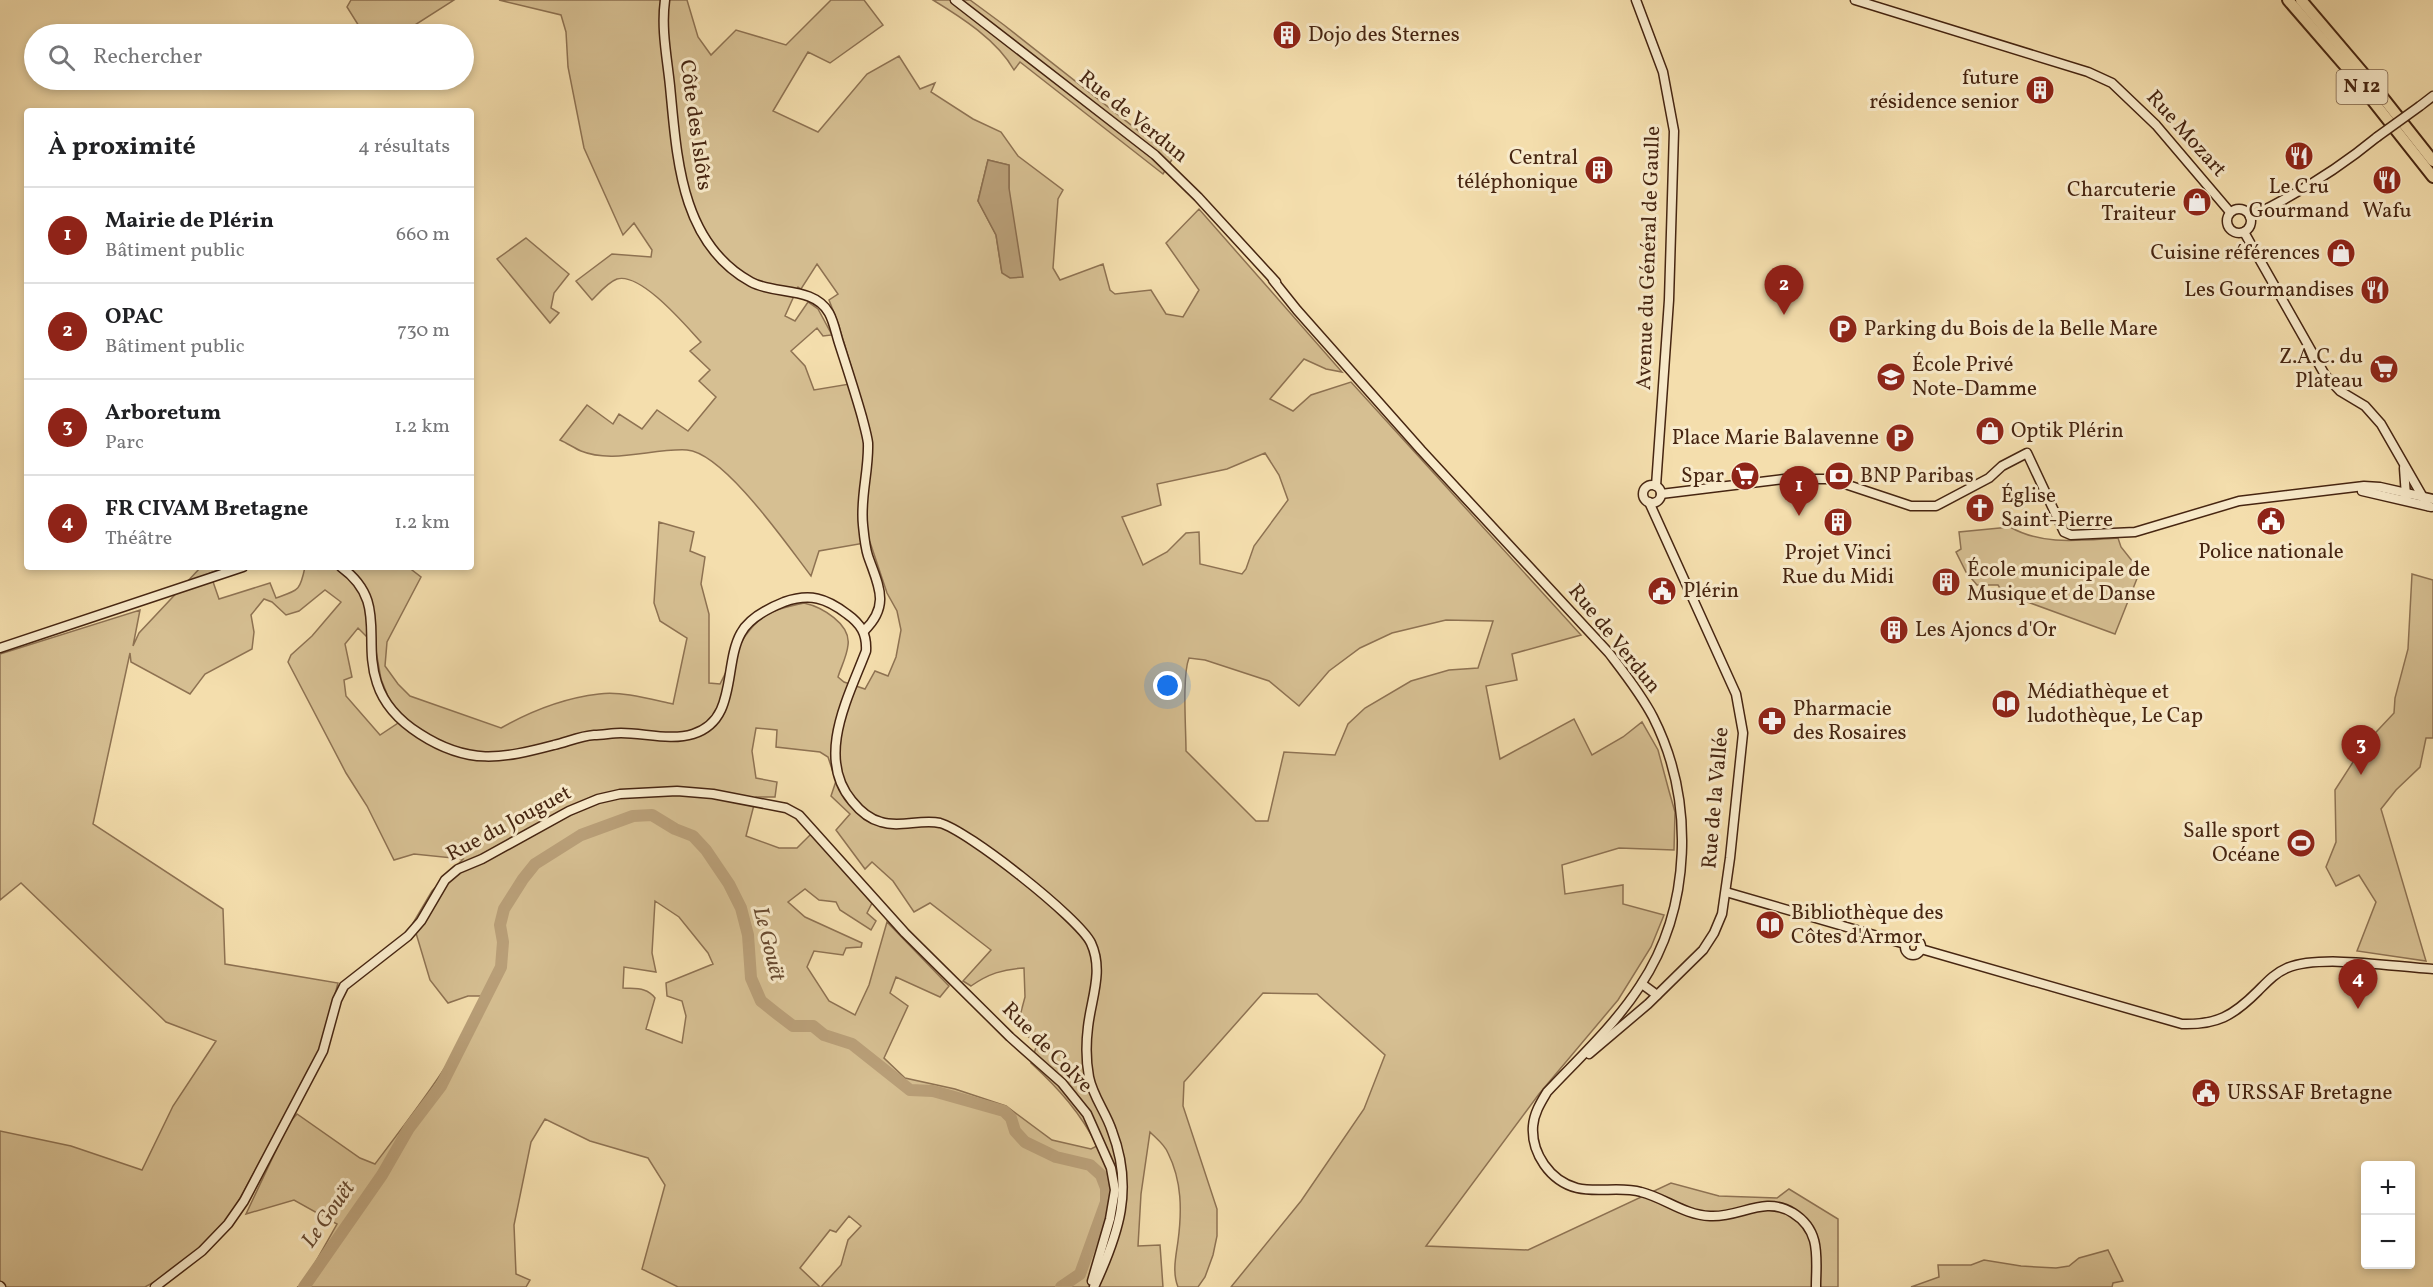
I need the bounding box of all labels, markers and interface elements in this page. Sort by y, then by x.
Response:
building icon: Dojo des Sternes [1271,19,1303,51]
place label: Dojo des Sternes [1308,21,1460,50]
search box [24,24,474,90]
icon: search [45,41,78,74]
text: Rechercher [93,42,202,73]
street label: Côte des Islôts [671,58,719,192]
street label: Rue de Verdun [1072,64,1194,170]
place label: future résidence senior [1869,64,2019,117]
road number: N 12 [2336,70,2388,104]
building icon: future résidence senior [2024,74,2056,106]
street label: Rue Mozart [2139,84,2233,184]
street label: Avenue du Général de Gaulle [1630,125,1668,391]
text: À proximité [48,129,196,165]
text: 4 résultats [358,133,450,161]
restaurant icon: Le Cru Gourmand [2283,140,2315,172]
place label: Central téléphonique [1457,144,1578,197]
building icon: Central téléphonique [1583,154,1615,186]
restaurant icon: Wafu [2371,164,2403,196]
place label: Le Cru Gourmand [2249,173,2349,226]
place label: Charcuterie Traiteur [2067,176,2176,229]
shop icon: Charcuterie Traiteur [2181,186,2213,218]
place label: Wafu [2362,197,2412,226]
text: Mairie de Plérin [105,206,274,237]
text: 1 [63,221,72,249]
text: 660 m [396,221,450,249]
text: Bâtiment public [105,237,245,265]
shop icon: Cuisine références [2325,237,2357,269]
place label: Cuisine références [2151,239,2320,268]
pin: 2 [1764,266,1804,315]
restaurant icon: Les Gourmandises [2359,274,2391,306]
place label: Les Gourmandises [2184,276,2354,305]
text: OPAC [105,302,163,333]
parking icon: Parking du Bois de la Belle Mare [1827,313,1859,345]
place label: Parking du Bois de la Belle Mare [1864,315,2158,344]
text: 2 [62,317,73,345]
text: 730 m [397,317,450,345]
text: Bâtiment public [105,333,245,361]
place label: Z.A.C. du Plateau [2279,343,2363,396]
place label: École Privé Note-Damme [1912,351,2037,404]
supermarket icon: Z.A.C. du Plateau [2368,353,2400,385]
school or university icon: École Privé Note-Damme [1875,361,1907,393]
text: Arboretum [105,398,221,429]
text: 3 [62,413,73,441]
text: 1.2 km [394,413,450,441]
shop icon: Optik Plérin [1974,415,2006,447]
place label: Optik Plérin [2011,417,2124,446]
parking icon: Place Marie Balavenne [1884,422,1916,454]
place label: Place Marie Balavenne [1672,424,1879,453]
text: Parc [105,429,144,457]
supermarket icon: Spar [1729,460,1761,492]
bank icon: BNP Paribas [1823,460,1855,492]
place label: Spar [1681,462,1724,491]
place label: BNP Paribas [1860,462,1974,491]
pin: 1 [1780,466,1818,516]
place label: Église Saint-Pierre [2001,482,2113,535]
church icon: Église Saint-Pierre [1964,492,1996,524]
text: FR CIVAM Bretagne [105,494,308,525]
public building icon: Police nationale [2255,505,2287,537]
building icon: Projet Vinci Rue du Midi [1822,506,1854,538]
text: 4 [61,509,74,537]
text: 1.2 km [394,509,450,537]
text: Théâtre [105,525,172,553]
place label: Police nationale [2198,538,2344,567]
place label: Projet Vinci Rue du Midi [1782,539,1894,592]
place label: École municipale de Musique et de Danse [1967,556,2156,609]
building icon: École municipale de Musique et de Danse [1930,566,1962,598]
public building icon: Plérin [1646,575,1678,607]
place label: Plérin [1683,577,1739,606]
street label: Rue de Verdun [1561,578,1667,700]
building icon: Les Ajoncs d'Or [1878,614,1910,646]
place label: Les Ajoncs d'Or [1915,616,2057,645]
your location [1153,671,1182,700]
place label: Médiathèque et ludothèque, Le Cap [2027,678,2203,731]
library icon: Médiathèque et ludothèque, Le Cap [1990,688,2022,720]
place label: Pharmacie des Rosaires [1793,695,1907,748]
pharmacy icon: Pharmacie des Rosaires [1756,705,1788,737]
street label: Rue de la Vallée [1695,726,1737,870]
pin: 3 [2342,726,2380,775]
street label: Rue du Jouguet [441,779,577,869]
place label: Salle sport Océane [2183,817,2280,870]
sports icon: Salle sport Océane [2285,827,2317,859]
place label: Bibliothèque des Côtes d'Armor [1791,899,1944,952]
water label: Le Gouët [744,904,792,985]
library icon: Bibliothèque des Côtes d'Armor [1754,909,1786,941]
pin: 4 [2338,960,2378,1009]
street label: Rue de Colve [995,996,1099,1100]
public building icon: URSSAF Bretagne [2190,1077,2222,1109]
place label: URSSAF Bretagne [2227,1079,2392,1108]
map controls [2361,1161,2415,1269]
button: + [2361,1161,2415,1215]
water label: Le Gouët [295,1174,364,1255]
button: − [2361,1215,2415,1269]

